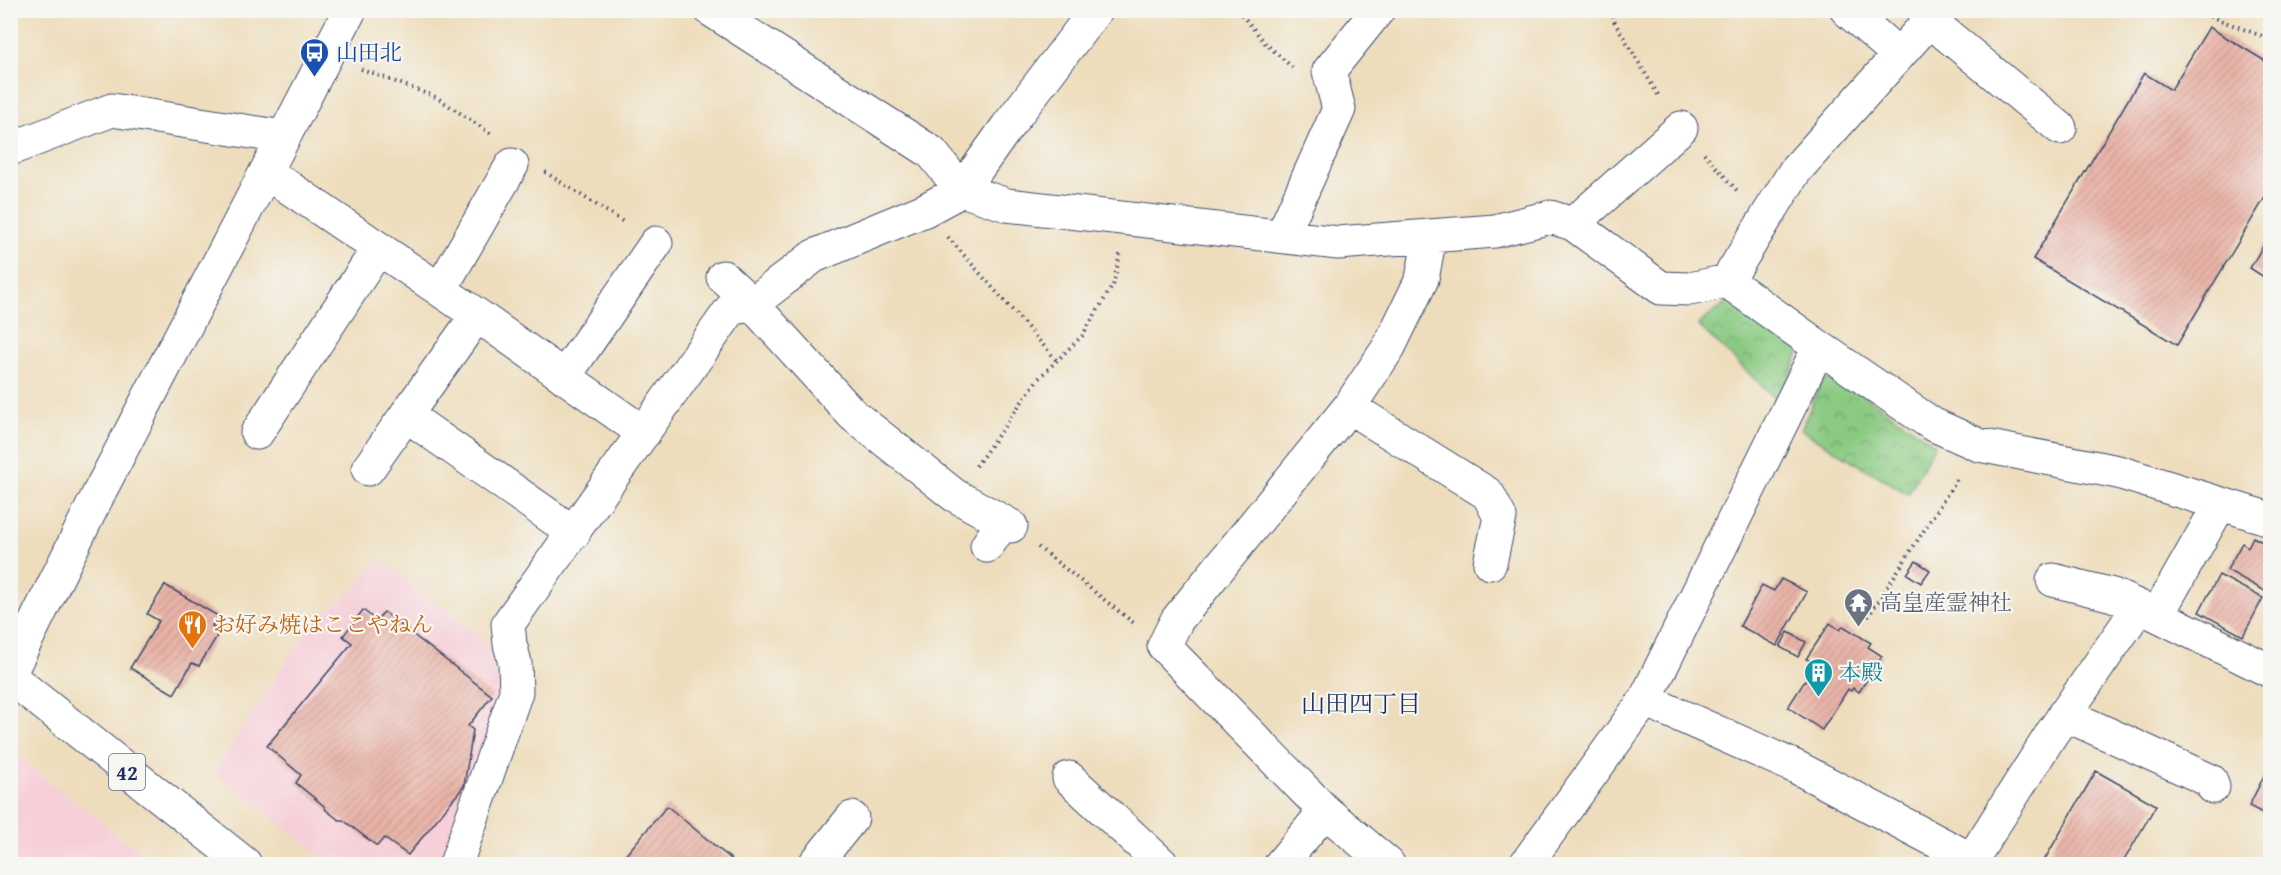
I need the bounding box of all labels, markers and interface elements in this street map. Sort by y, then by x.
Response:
bus stop icon: 山田北 [299,36,331,78]
place label: 山田北 [336,36,402,68]
temple icon: 高皇産霊神社 [1843,586,1875,628]
place label: 高皇産霊神社 [1880,586,2012,618]
restaurant icon: お好み焼はここやねん [176,608,208,650]
place label: お好み焼はここやねん [213,608,433,640]
building icon: 本殿 [1802,656,1834,698]
place label: 本殿 [1839,656,1883,688]
district label: 山田四丁目 [1301,686,1421,721]
road number: 42 [109,754,145,790]

